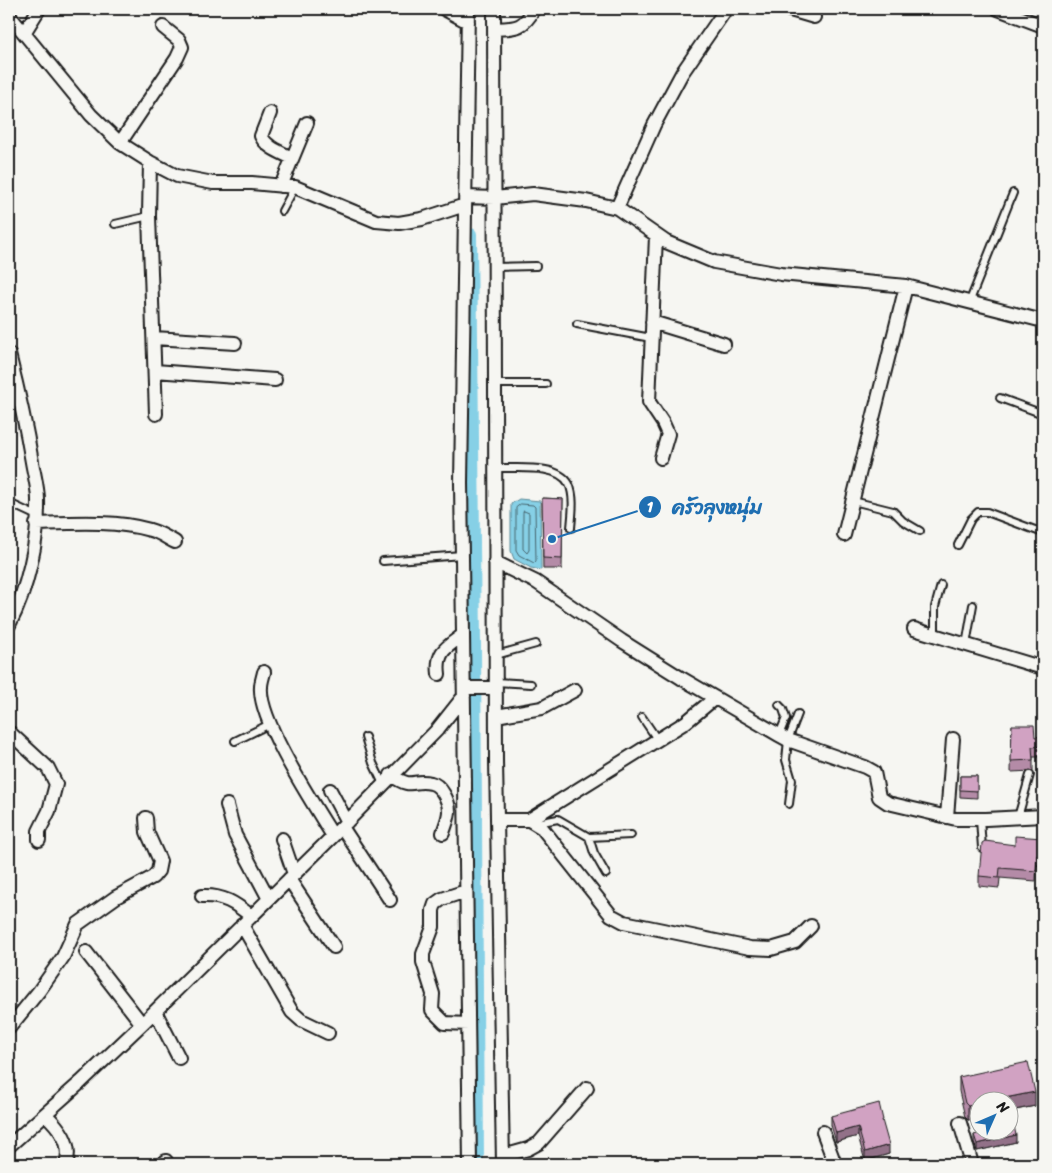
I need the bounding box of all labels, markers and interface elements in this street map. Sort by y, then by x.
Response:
callout: ครัวลุงหนุ่ม [637,489,772,524]
text: ครัวลุงหนุ่ม [671,490,763,525]
text: 1 [647,494,654,520]
north arrow [970,1090,1020,1140]
text: N [990,1094,1015,1120]

